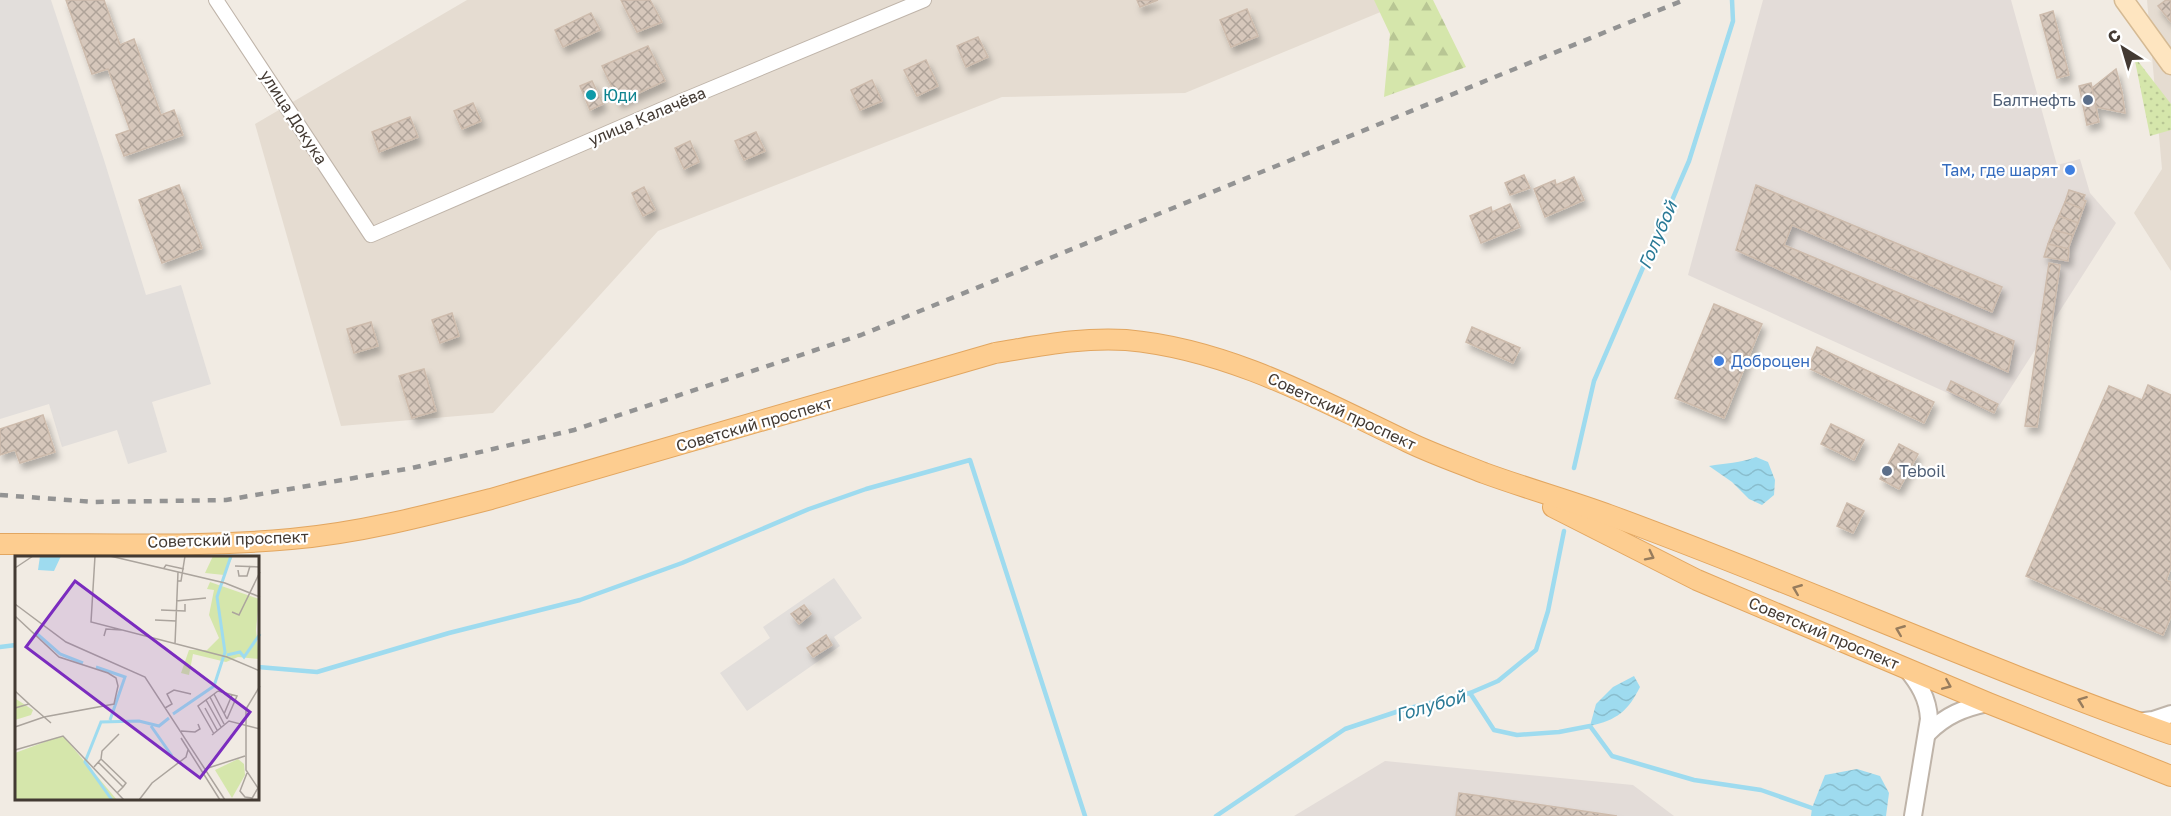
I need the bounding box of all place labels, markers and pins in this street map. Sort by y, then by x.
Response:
place label: Юди [603,85,637,105]
marker: Юди [584,88,598,102]
place label: Балтнефть [1992,90,2076,110]
marker: Балтнефть [2081,93,2095,107]
place label: Там, где шарят [1942,160,2058,180]
marker: Там, где шарят [2063,163,2077,177]
place label: Доброцен [1731,351,1810,371]
marker: Доброцен [1712,354,1726,368]
place label: Teboil [1899,461,1946,481]
marker: Teboil [1880,464,1894,478]

